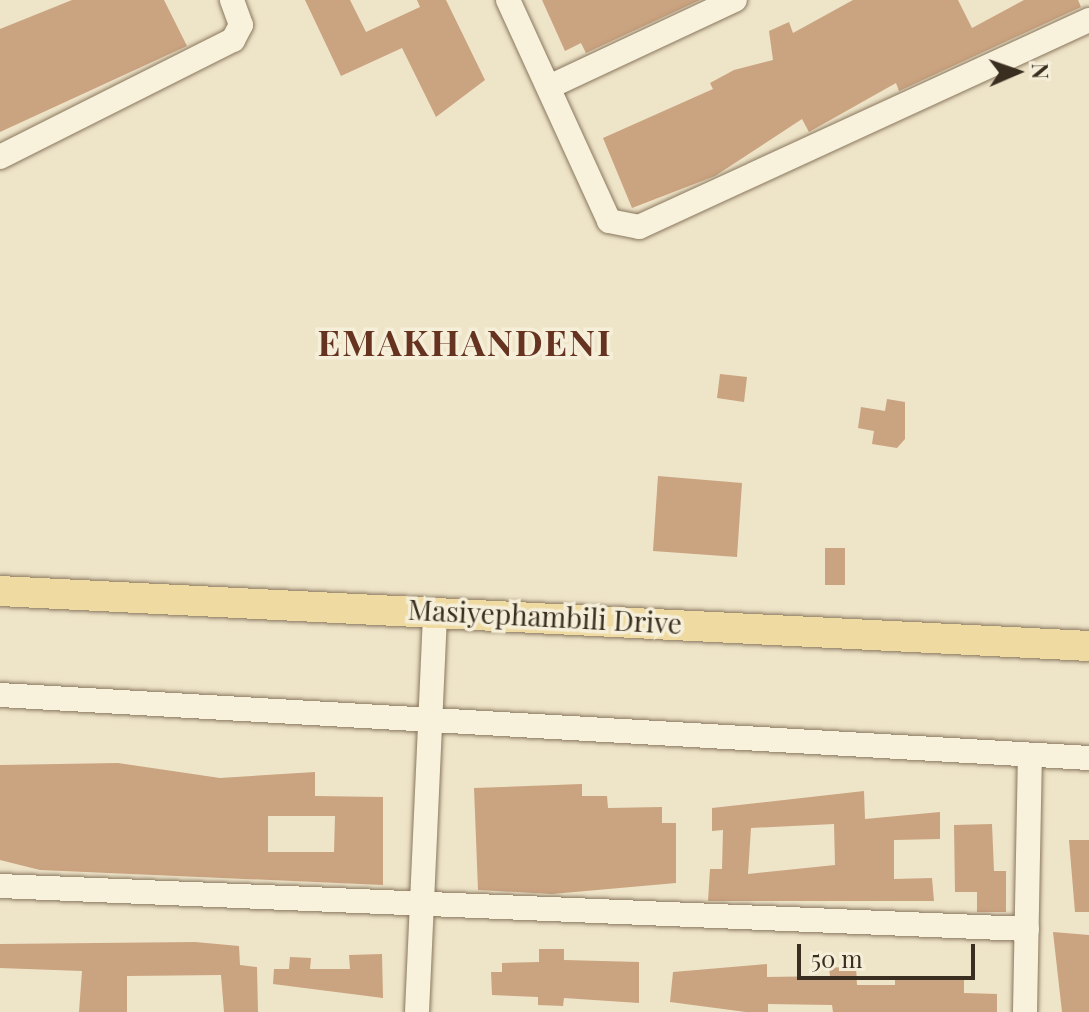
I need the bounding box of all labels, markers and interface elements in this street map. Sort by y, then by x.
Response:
north arrow [977,32,1057,112]
text: N [1026,63,1056,80]
district label: EMAKHANDENI [317,320,613,364]
street label: Masiyephambili Drive [407,592,683,640]
scale bar [801,928,979,978]
text: 50 m [811,942,863,974]

